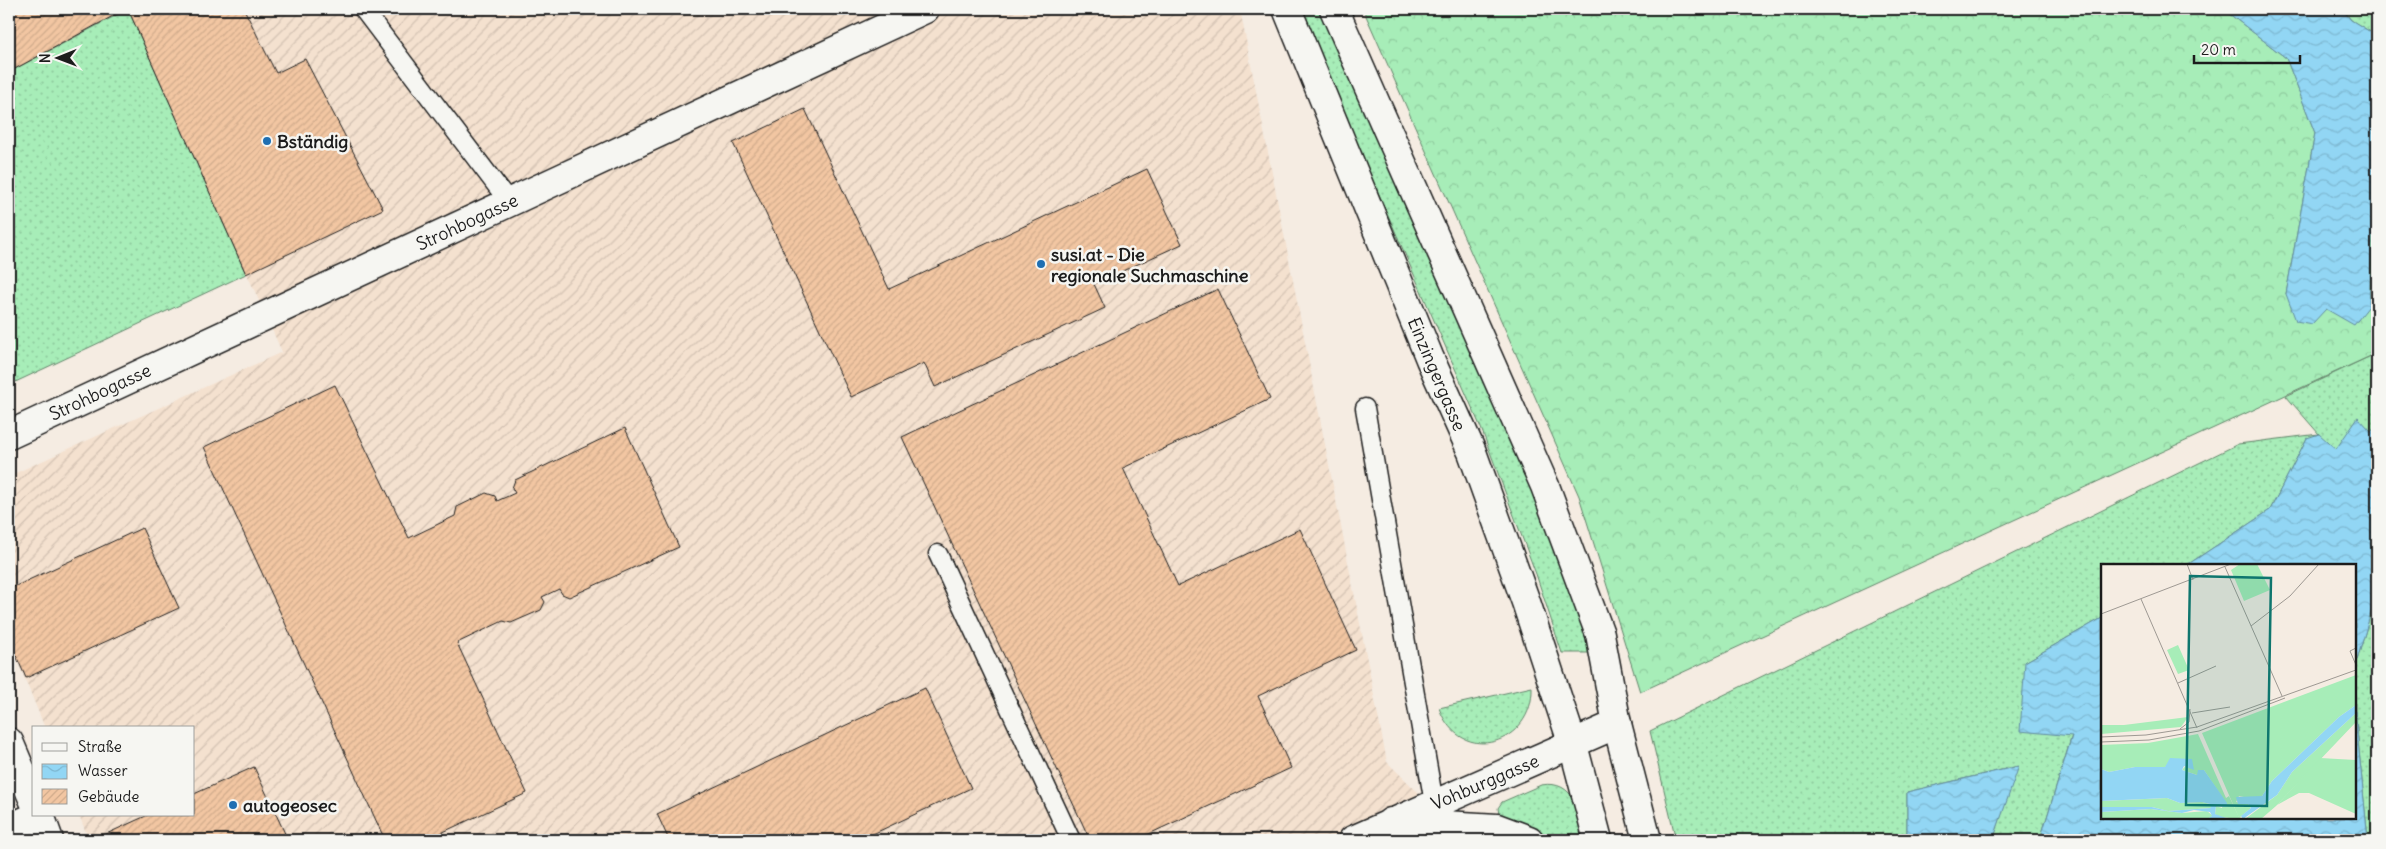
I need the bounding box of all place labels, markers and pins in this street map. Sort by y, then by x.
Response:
place label: Bständig [277,130,348,153]
marker: Bständig [261,135,273,147]
place label: susi.at - Die regionale Suchmaschine [1051,243,1249,287]
marker: susi.at - Die regionale Suchmaschine [1035,258,1047,270]
place label: autogeosec [243,794,337,817]
marker: autogeosec [227,799,239,811]

